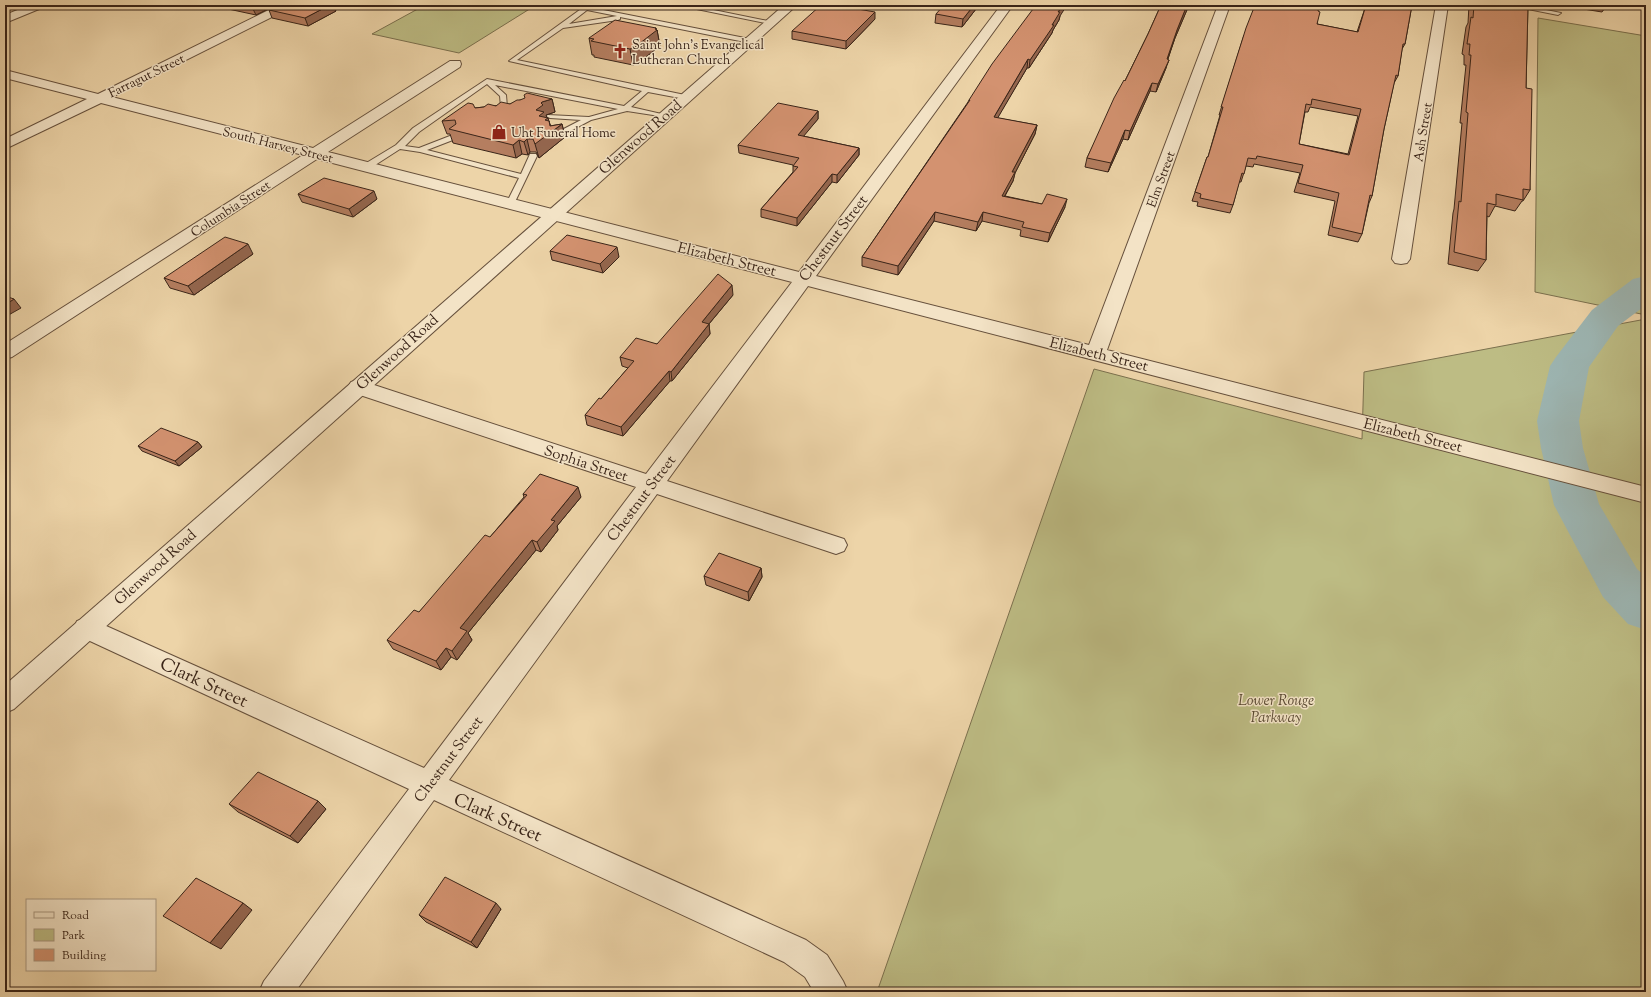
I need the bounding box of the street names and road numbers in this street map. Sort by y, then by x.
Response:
street label: Farragut Street [106,50,189,103]
street label: Glenwood Road [595,96,688,180]
street label: Ash Street [1410,101,1438,163]
street label: South Harvey Street [220,124,335,169]
street label: Elm Street [1143,149,1181,210]
street label: Columbia Street [188,177,275,242]
street label: Chestnut Street [795,191,874,286]
street label: Elizabeth Street [675,238,778,283]
street label: Glenwood Road [352,310,444,396]
street label: Elizabeth Street [1047,333,1150,378]
street label: Elizabeth Street [1361,414,1464,459]
street label: Sophia Street [541,441,630,488]
street label: Chestnut Street [603,451,682,546]
street label: Glenwood Road [110,525,202,611]
street label: Clark Street [155,652,251,716]
street label: Chestnut Street [410,712,489,807]
street label: Clark Street [449,788,546,850]

